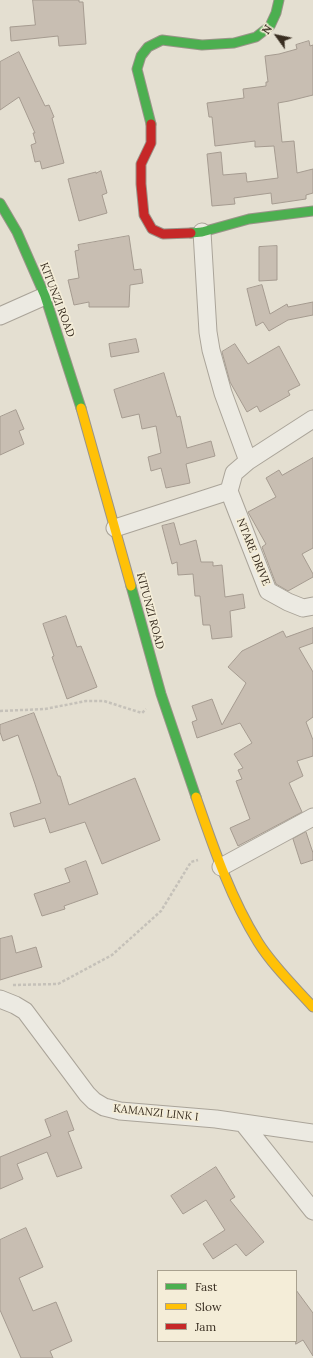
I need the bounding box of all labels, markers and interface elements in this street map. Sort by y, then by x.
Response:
north arrow [257,16,297,56]
text: N [259,22,275,37]
street label: KITUNZI ROAD [37,261,77,339]
street label: NTARE DRIVE [234,516,272,588]
street label: KITUNZI ROAD [133,571,167,651]
street label: KAMANZI LINK I [113,1102,199,1124]
legend [157,1270,297,1342]
text: Fast [195,1279,218,1294]
text: Slow [195,1299,222,1314]
text: Jam [195,1319,216,1334]

